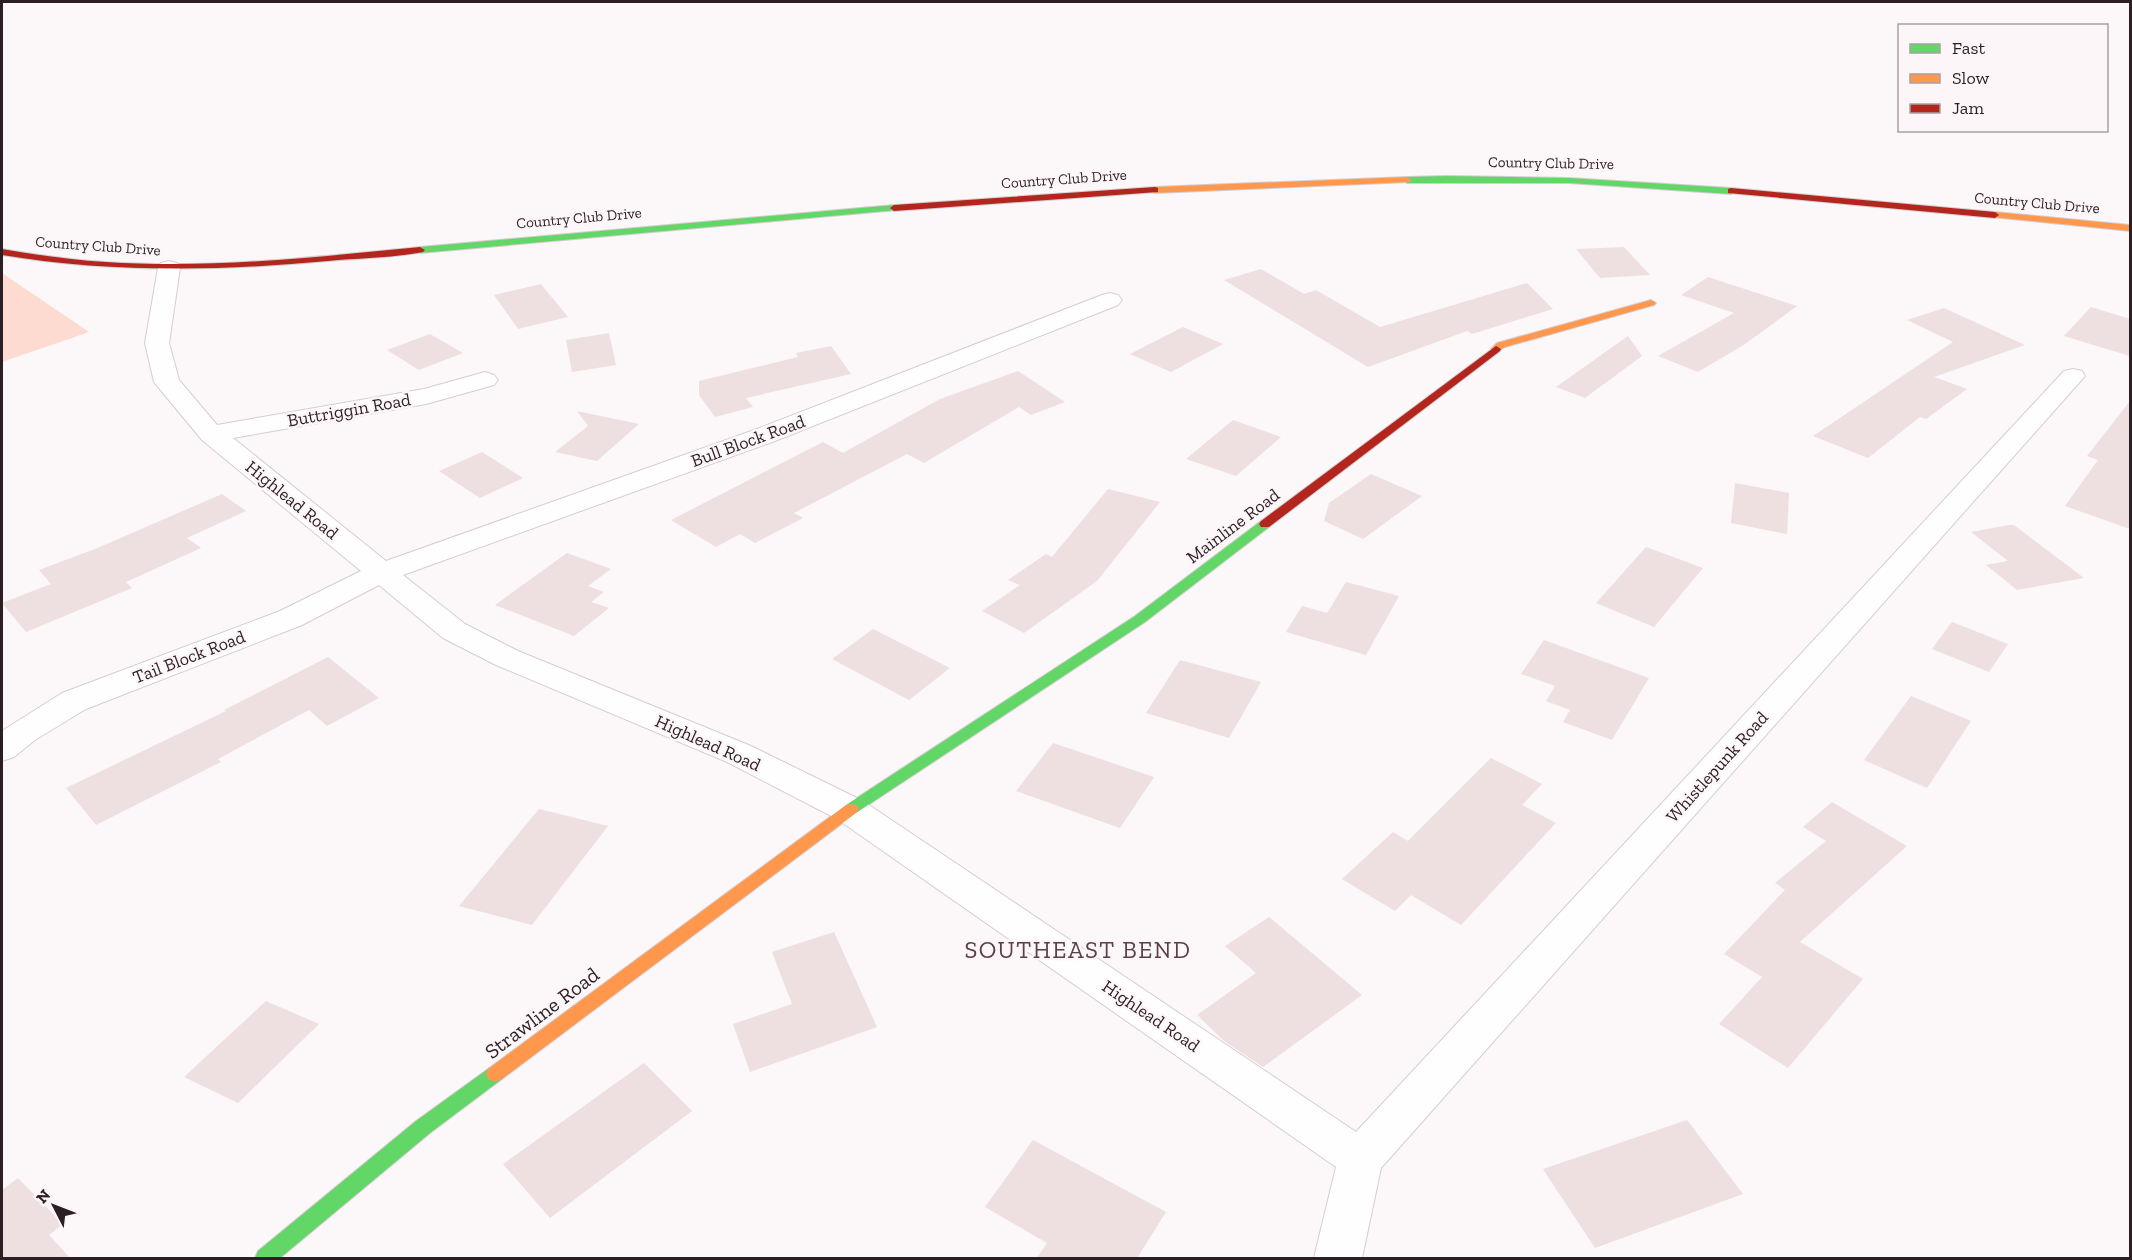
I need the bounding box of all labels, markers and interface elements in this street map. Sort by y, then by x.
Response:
legend [1898,24,2108,132]
text: Fast [1952,37,1985,59]
text: Slow [1952,67,1989,89]
text: Jam [1952,97,1984,119]
street label: Country Club Drive [1488,153,1614,173]
street label: Country Club Drive [1001,166,1127,192]
street label: Country Club Drive [1974,189,2100,217]
street label: Country Club Drive [516,204,642,232]
street label: Country Club Drive [35,233,161,259]
street label: Buttriggin Road [286,388,412,432]
street label: Bull Block Road [688,410,808,472]
street label: Highlead Road [241,456,343,544]
street label: Mainline Road [1182,484,1284,568]
street label: Tail Block Road [130,625,248,689]
street label: Whistlepunk Road [1661,707,1773,827]
street label: Highlead Road [652,710,764,776]
district label: SOUTHEAST BEND [965,935,1191,964]
street label: Strawline Road [480,961,604,1064]
street label: Highlead Road [1098,975,1204,1057]
north arrow [24,1176,84,1236]
text: N [32,1185,54,1207]

